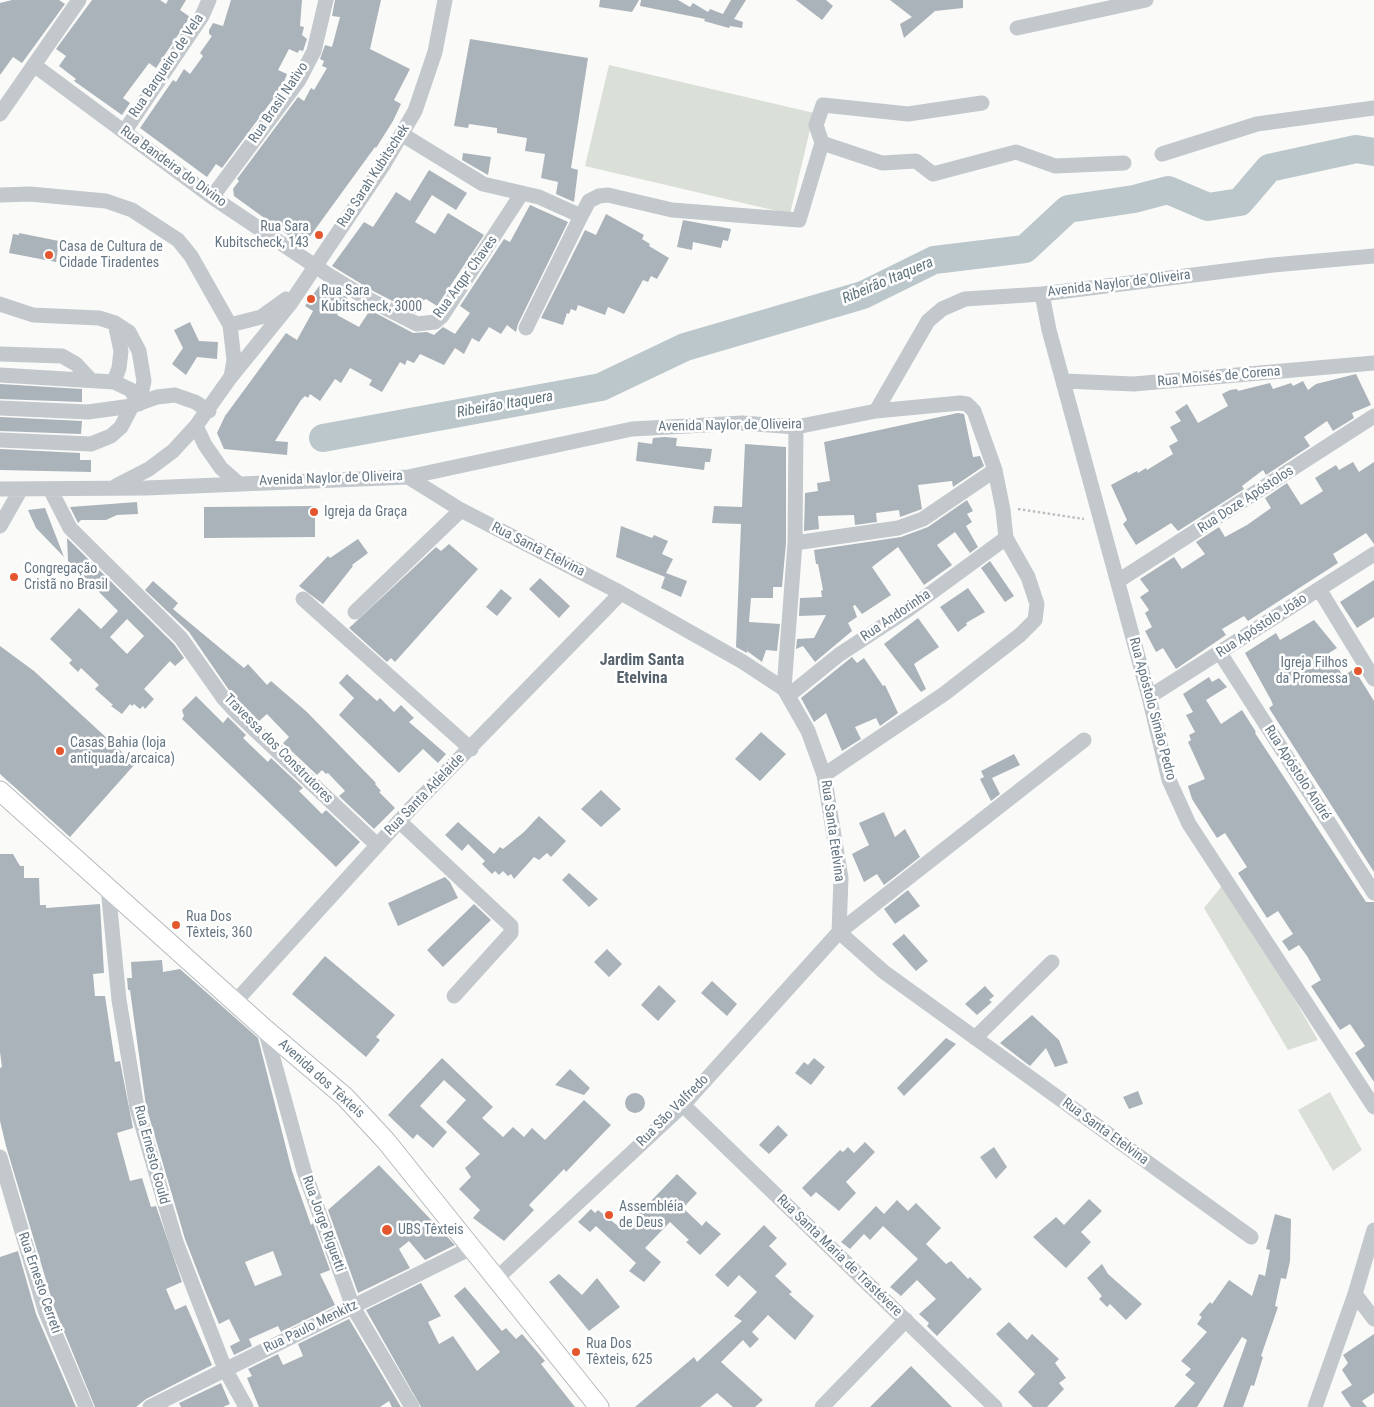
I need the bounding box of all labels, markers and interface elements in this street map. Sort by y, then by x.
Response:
street label: Rua Barqueiro de Vela [126,11,208,121]
street label: Rua Brasil Nativo [246,59,312,147]
street label: Rua Sarah Kubitschek [334,121,414,231]
street label: Rua Bandeira do Divino [117,123,229,211]
place label: Rua Sara Kubitscheck, 143 [215,219,309,252]
marker: Rua Sara Kubitscheck, 143 [313,229,325,241]
street label: Rua Arqpr Chaves [430,232,502,322]
place label: Casa de Cultura de Cidade Tiradentes [59,239,163,272]
marker: Casa de Cultura de Cidade Tiradentes [43,249,55,261]
water label: Ribeirão Itaquera [840,254,936,308]
street label: Avenida Naylor de Oliveira [1047,267,1191,301]
place label: Rua Sara Kubitscheck, 3000 [321,283,422,316]
marker: Rua Sara Kubitscheck, 3000 [305,293,317,305]
street label: Rua Moisés de Corena [1157,363,1281,391]
water label: Ribeirão Itaquera [455,388,555,422]
street label: Avenida Naylor de Oliveira [658,416,802,436]
street label: Rua Doze Apóstolos [1195,463,1297,537]
street label: Avenida Naylor de Oliveira [259,468,403,490]
place label: Igreja da Graça [324,504,407,520]
marker: Igreja da Graça [308,506,320,518]
street label: Rua Santa Etelvina [489,519,587,581]
place label: Congregação Cristã no Brasil [24,561,108,594]
marker: Congregação Cristã no Brasil [8,571,20,583]
street label: Rua Andorinha [858,586,934,646]
street label: Rua Apóstolo João [1214,590,1310,662]
street label: Rua Apóstolo Simão Pedro [1125,636,1179,782]
district label: Jardim Santa Etelvina [600,651,684,689]
place label: Igreja Filhos da Promessa [1276,655,1348,688]
marker: Igreja Filhos da Promessa [1352,665,1364,677]
street label: Travessa dos Construtores [220,691,336,807]
street label: Rua Apóstolo André [1260,723,1334,823]
place label: Casas Bahia (loja antiquada/arcaica) [70,735,175,768]
marker: Casas Bahia (loja antiquada/arcaica) [54,745,66,757]
street label: Rua Santa Adelaide [382,751,468,839]
street label: Rua Santa Etelvina [817,779,847,883]
place label: Rua Dos Têxteis, 360 [186,909,252,942]
marker: Rua Dos Têxteis, 360 [170,919,182,931]
street label: Avenida dos Têxteis [274,1036,368,1122]
street label: Rua São Valfredo [634,1072,712,1150]
street label: Rua Santa Etelvina [1059,1095,1151,1169]
street label: Rua Ernesto Gould [130,1104,172,1206]
street label: Rua Jorge Riguetti [298,1174,348,1274]
street label: Rua Santa Maria de Trastévere [773,1192,905,1320]
place label: Assembléia de Deus [619,1199,684,1232]
marker: Assembléia de Deus [603,1209,615,1221]
place label: UBS Têxteis [398,1222,464,1238]
marker: UBS Têxteis [380,1223,394,1237]
street label: Rua Ernesto Cerreti [14,1230,64,1336]
street label: Rua Paulo Menkitz [261,1297,361,1357]
place label: Rua Dos Têxteis, 625 [586,1336,652,1368]
marker: Rua Dos Têxteis, 625 [570,1346,582,1358]

